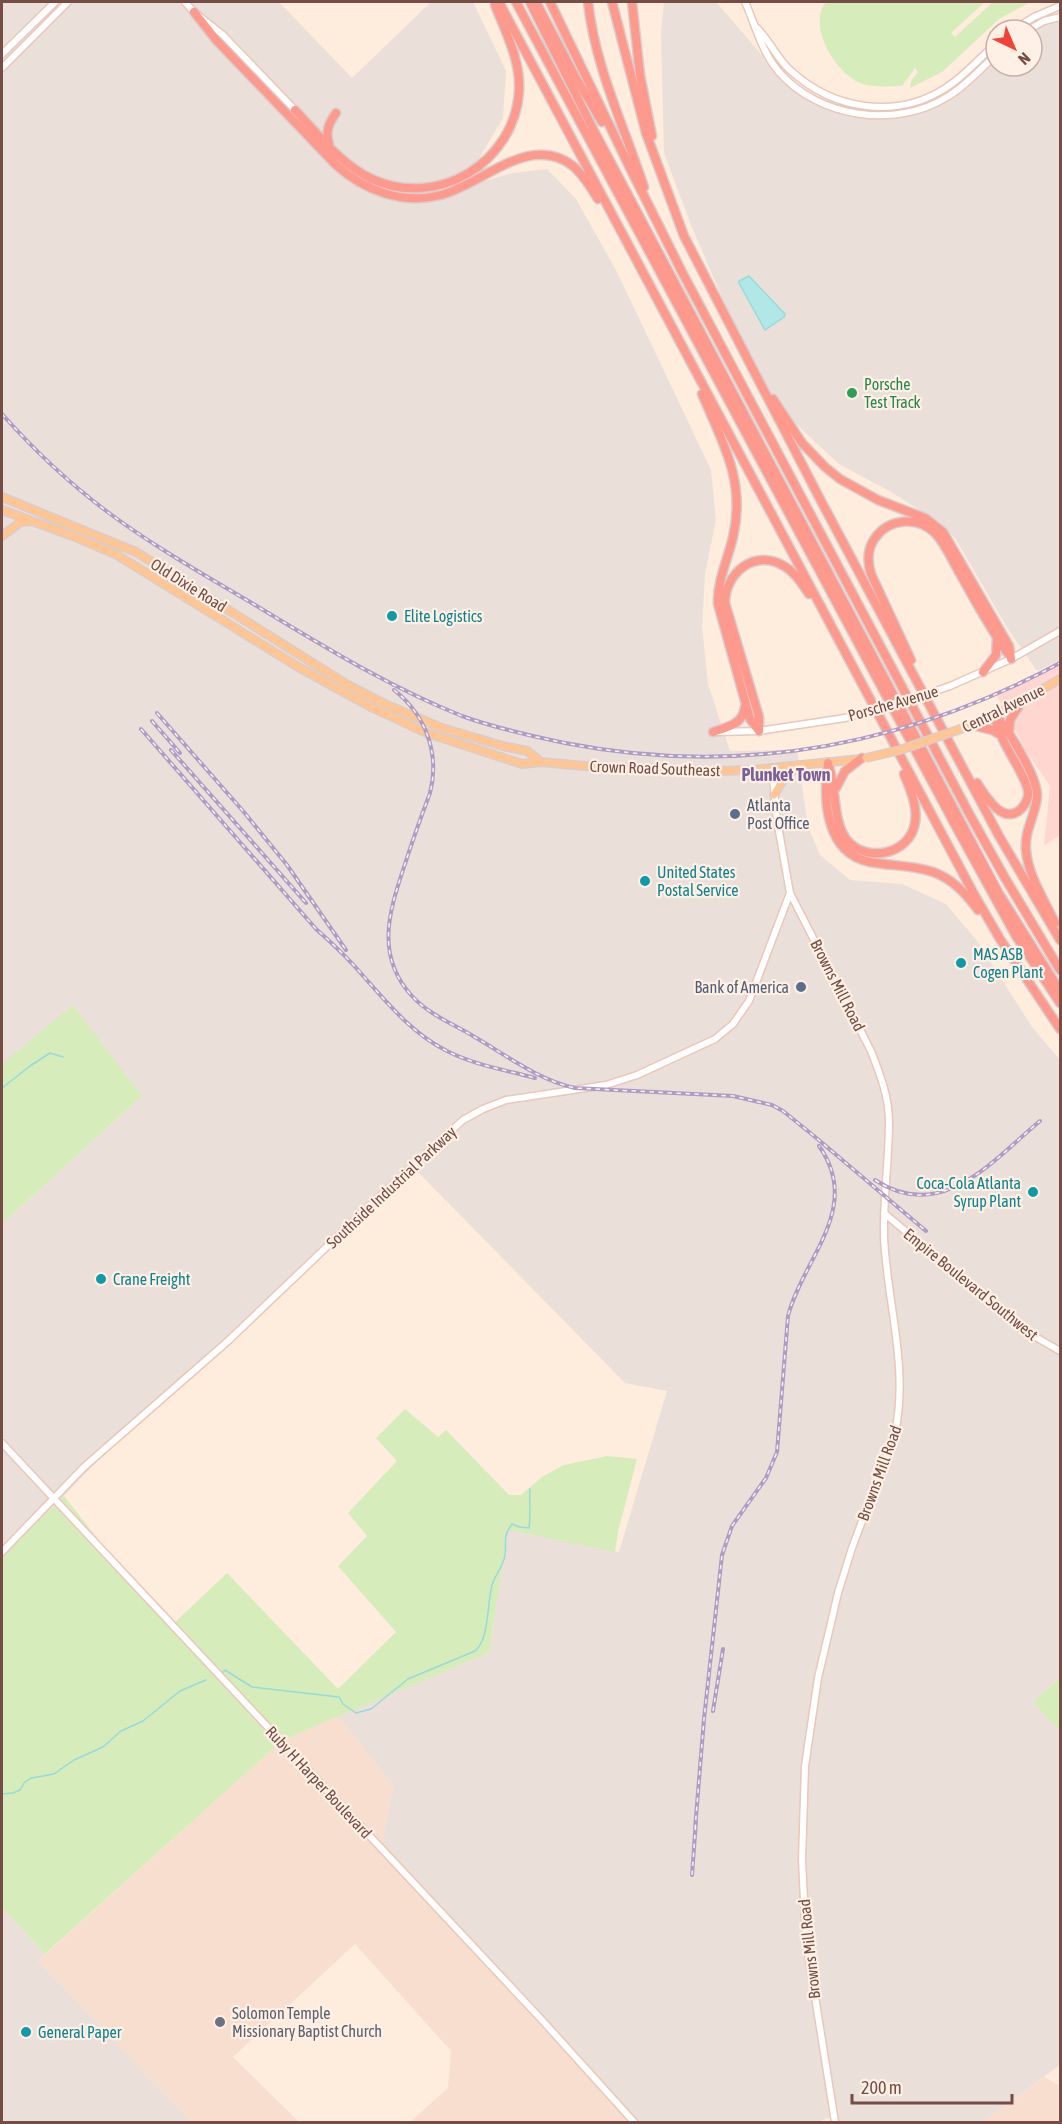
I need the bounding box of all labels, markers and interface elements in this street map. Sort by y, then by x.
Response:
north arrow [984,18,1044,78]
text: N [1015,49,1034,69]
place label: Porsche Test Track [864,375,921,411]
marker: Porsche Test Track [845,386,859,400]
street label: Old Dixie Road [148,555,230,615]
place label: Elite Logistics [404,607,483,626]
marker: Elite Logistics [385,609,399,623]
street label: Central Avenue [959,680,1047,736]
street label: Porsche Avenue [846,682,940,724]
street label: Crown Road Southeast [589,757,721,779]
district label: Plunket Town [742,764,831,785]
place label: Atlanta Post Office [747,796,810,832]
marker: Atlanta Post Office [728,807,742,821]
place label: United States Postal Service [657,863,739,899]
marker: United States Postal Service [638,874,652,888]
street label: Browns Mill Road [807,936,869,1034]
place label: MAS ASB Cogen Plant [973,945,1044,982]
marker: MAS ASB Cogen Plant [954,956,968,970]
place label: Bank of America [694,978,789,996]
marker: Bank of America [794,980,808,994]
street label: Southside Industrial Parkway [323,1122,460,1252]
place label: Coca-Cola Atlanta Syrup Plant [916,1174,1021,1211]
marker: Coca-Cola Atlanta Syrup Plant [1026,1185,1040,1199]
street label: Empire Boulevard Southwest [900,1224,1042,1345]
place label: Crane Freight [113,1270,191,1289]
marker: Crane Freight [94,1272,108,1286]
street label: Browns Mill Road [853,1423,905,1523]
street label: Ruby H Harper Boulevard [262,1722,376,1843]
street label: Browns Mill Road [795,1898,823,2000]
place label: Solomon Temple Missionary Baptist Church [232,2004,382,2041]
marker: Solomon Temple Missionary Baptist Church [213,2015,227,2029]
place label: General Paper [38,2023,122,2042]
marker: General Paper [19,2025,33,2039]
scale bar [852,2067,1012,2105]
text: 200 m [861,2077,902,2098]

